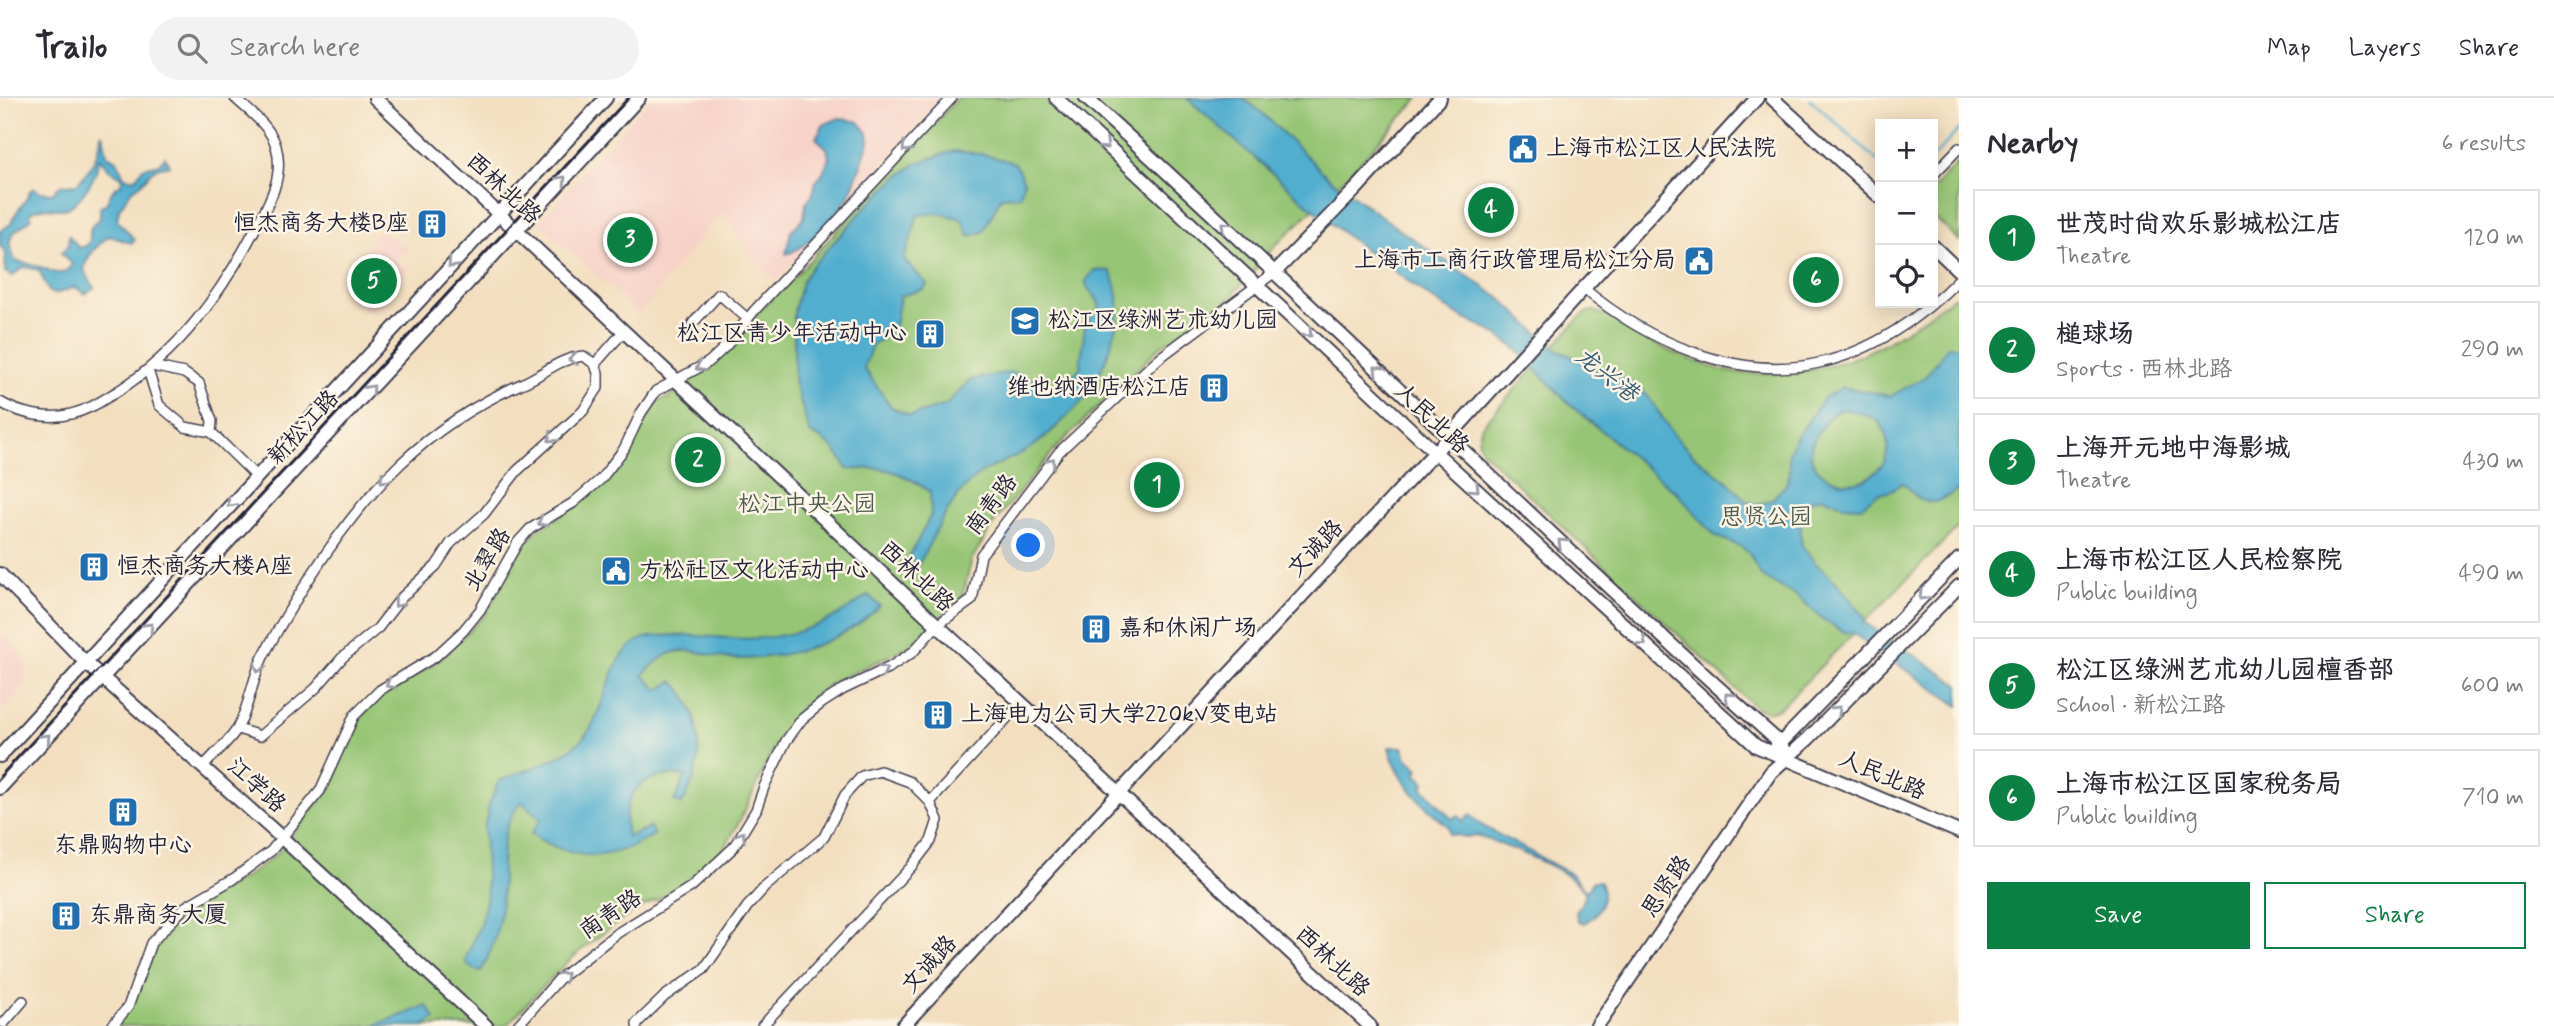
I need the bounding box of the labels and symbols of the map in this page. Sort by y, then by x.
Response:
public building icon: 上海市松江区人民法院 [1506,132,1540,166]
place label: 上海市松江区人民法院 [1546,134,1776,164]
one-way arrow [1097,136,1110,149]
one-way arrow [902,140,914,153]
street label: 西林北路 [459,147,547,231]
one-way arrow [554,175,566,188]
pin: 4 [1468,184,1514,236]
building icon: 恒杰商务大楼B座 [415,207,449,241]
place label: 恒杰商务大楼B座 [233,209,409,239]
pin: 3 [607,214,653,266]
one-way arrow [1220,221,1233,234]
public building icon: 上海市工商行政管理局松江分局 [1682,244,1716,278]
place label: 上海市工商行政管理局松江分局 [1354,246,1676,276]
pin: 6 [1793,254,1839,306]
pin: 5 [351,255,397,307]
one-way arrow [448,256,460,269]
school or university icon: 松江区绿洲艺术幼儿园 [1008,304,1042,338]
place label: 松江区绿洲艺术幼儿园 [1048,306,1278,336]
building icon: 松江区青少年活动中心 [913,317,947,351]
place label: 松江区青少年活动中心 [677,319,907,349]
one-way arrow [1300,325,1313,337]
water label: 龙兴港 [1568,341,1645,411]
one-way arrow [568,351,579,366]
one-way arrow [695,358,708,371]
one-way arrow [1373,366,1386,379]
building icon: 维也纳酒店松江店 [1197,371,1231,405]
place label: 维也纳酒店松江店 [1007,373,1191,403]
street label: 人民北路 [1387,377,1475,461]
street label: 新松江路 [262,384,346,472]
one-way arrow [362,384,375,397]
one-way arrow [547,430,560,442]
pin: 2 [675,434,721,486]
one-way arrow [1043,458,1056,470]
pin: 1 [1134,459,1180,511]
street label: 南青路 [959,468,1025,542]
one-way arrow [380,471,392,483]
one-way arrow [1467,480,1480,492]
park label: 松江中央公园 [738,490,876,520]
one-way arrow [227,495,240,508]
park label: 思贤公园 [1720,503,1812,533]
one-way arrow [537,514,550,527]
street label: 文诚路 [1282,514,1350,584]
street label: 北翠路 [457,523,519,597]
your location [1011,528,1045,562]
street label: 西林北路 [872,535,960,619]
one-way arrow [1557,538,1570,551]
building icon: 恒杰商务大楼A座 [77,550,111,584]
place label: 恒杰商务大楼A座 [117,552,293,582]
public building icon: 方松社区文化活动中心 [599,554,633,588]
place label: 方松社区文化活动中心 [639,556,869,586]
one-way arrow [1918,587,1931,600]
one-way arrow [393,596,406,608]
building icon: 嘉和休闲广场 [1079,612,1113,646]
place label: 嘉和休闲广场 [1119,614,1257,644]
one-way arrow [140,622,153,635]
one-way arrow [1634,634,1647,646]
one-way arrow [253,662,267,674]
one-way arrow [876,665,888,679]
one-way arrow [385,676,398,689]
one-way arrow [1724,692,1737,705]
building icon: 上海电力公司大学220kV变电站 [921,698,955,732]
place label: 上海电力公司大学220kV变电站 [961,700,1278,730]
one-way arrow [1828,705,1841,718]
one-way arrow [38,733,50,746]
street label: 人民北路 [1834,744,1930,808]
street label: 江学路 [220,752,292,820]
building icon: 东鼎购物中心 [106,795,140,829]
one-way arrow [732,830,745,843]
place label: 东鼎购物中心 [54,831,192,861]
street label: 思贤路 [1635,850,1699,924]
street label: 南青路 [574,883,648,947]
building icon: 东鼎商务大厦 [49,899,83,933]
place label: 东鼎商务大厦 [89,901,227,931]
street label: 西林北路 [1288,920,1376,1004]
street label: 文诚路 [896,929,964,1001]
one-way arrow [556,972,569,984]

